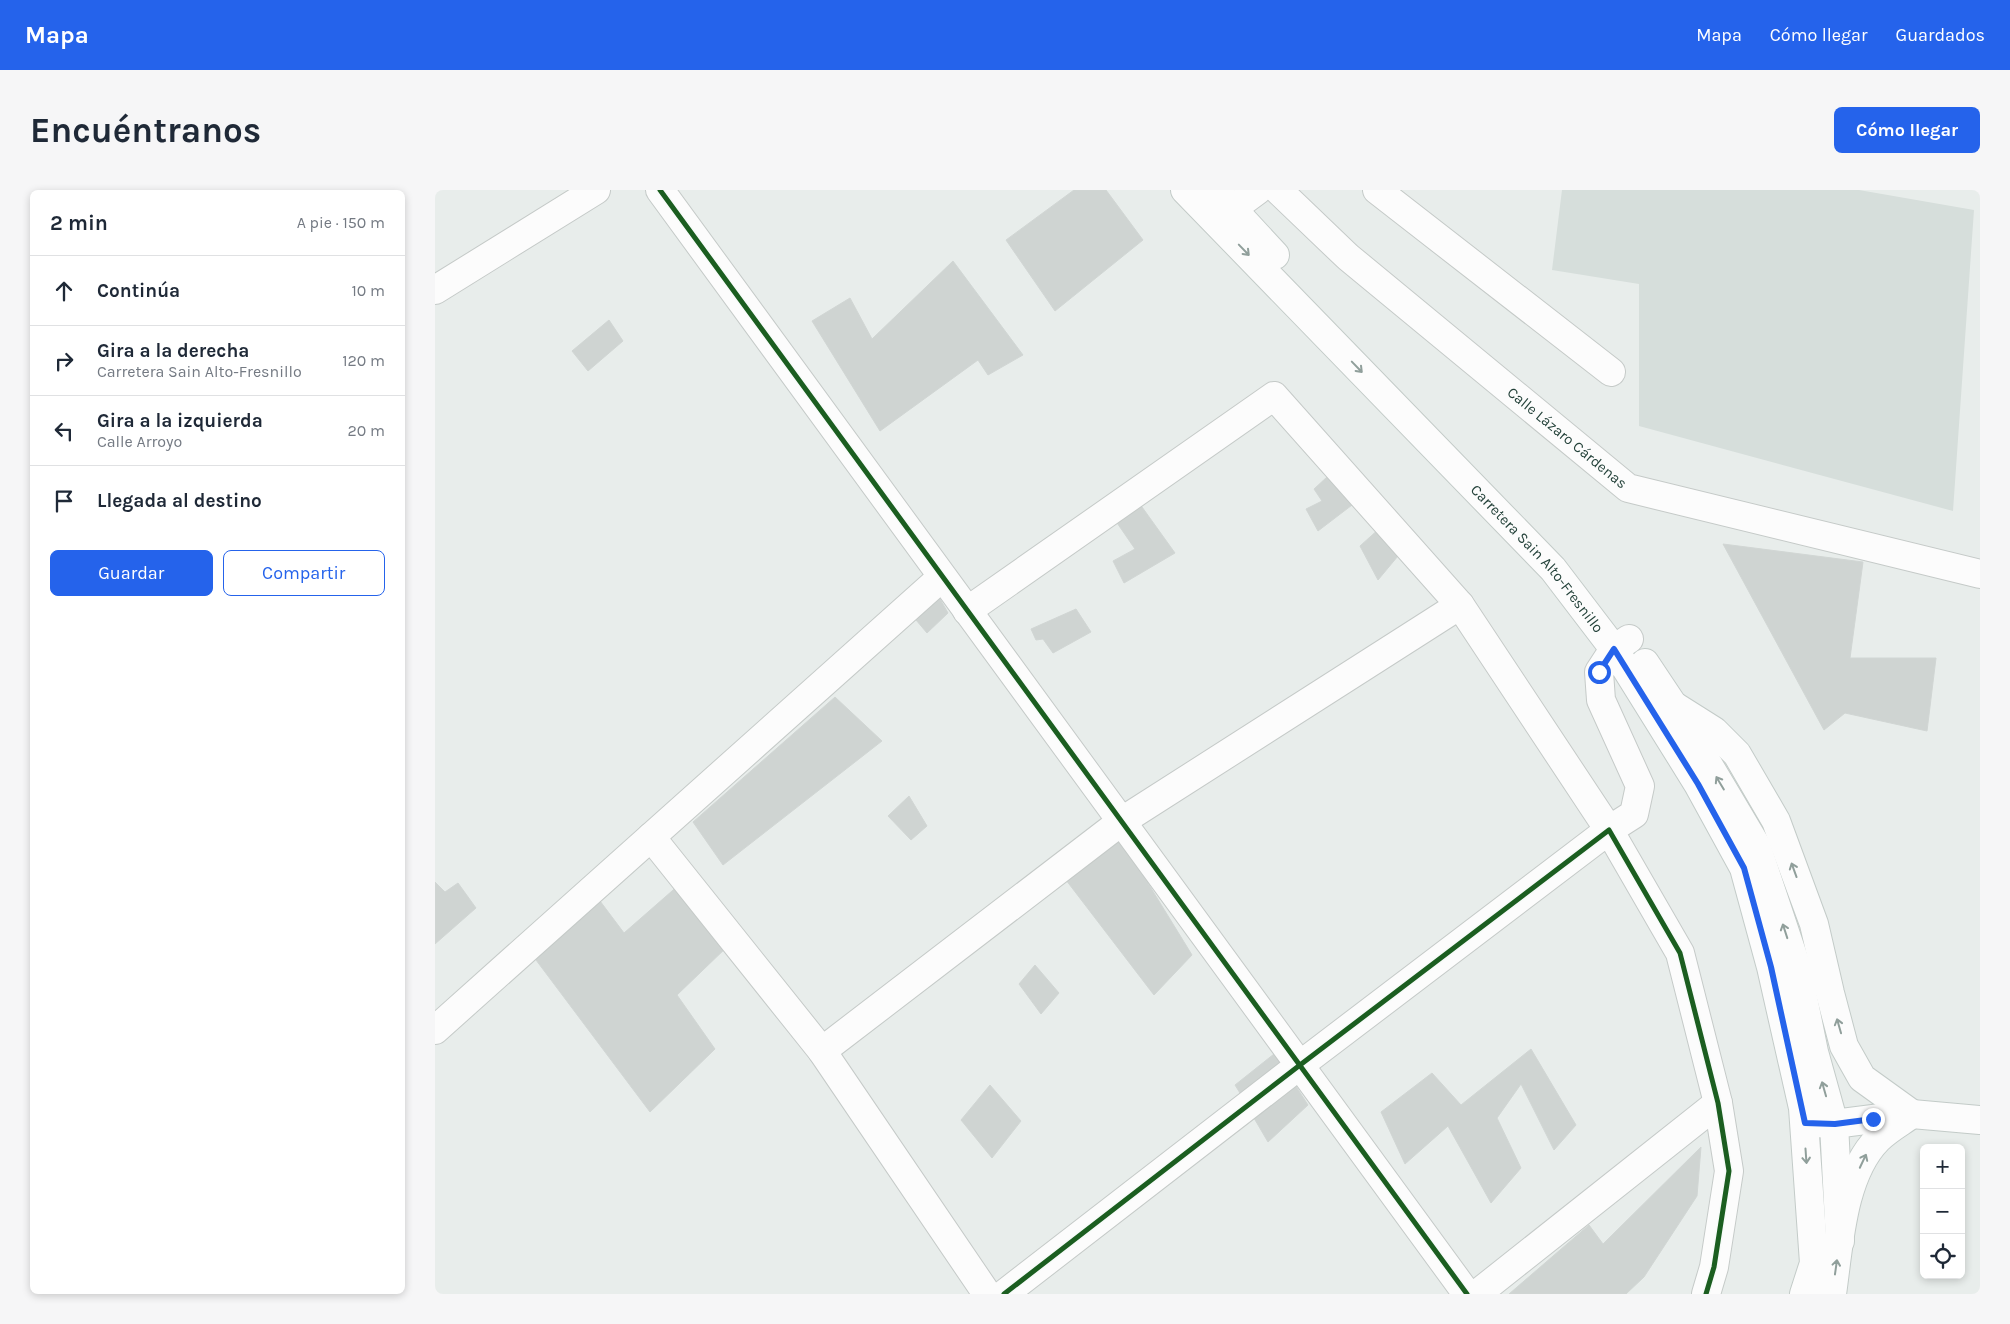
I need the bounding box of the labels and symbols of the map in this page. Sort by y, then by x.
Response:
one-way arrow [1238,244,1250,256]
one-way arrow [1351,361,1363,373]
street label: Calle Lázaro Cárdenas [1504,383,1631,492]
street label: Carretera Sain Alto-Fresnillo [1467,481,1607,636]
route start [1588,661,1611,684]
one-way arrow [1714,777,1724,791]
one-way arrow [1789,863,1798,878]
one-way arrow [1779,924,1789,940]
one-way arrow [1833,1018,1843,1034]
one-way arrow [1819,1081,1829,1097]
route end [1862,1108,1885,1131]
one-way arrow [1801,1148,1810,1164]
one-way arrow [1859,1154,1868,1169]
one-way arrow [1831,1260,1841,1276]

